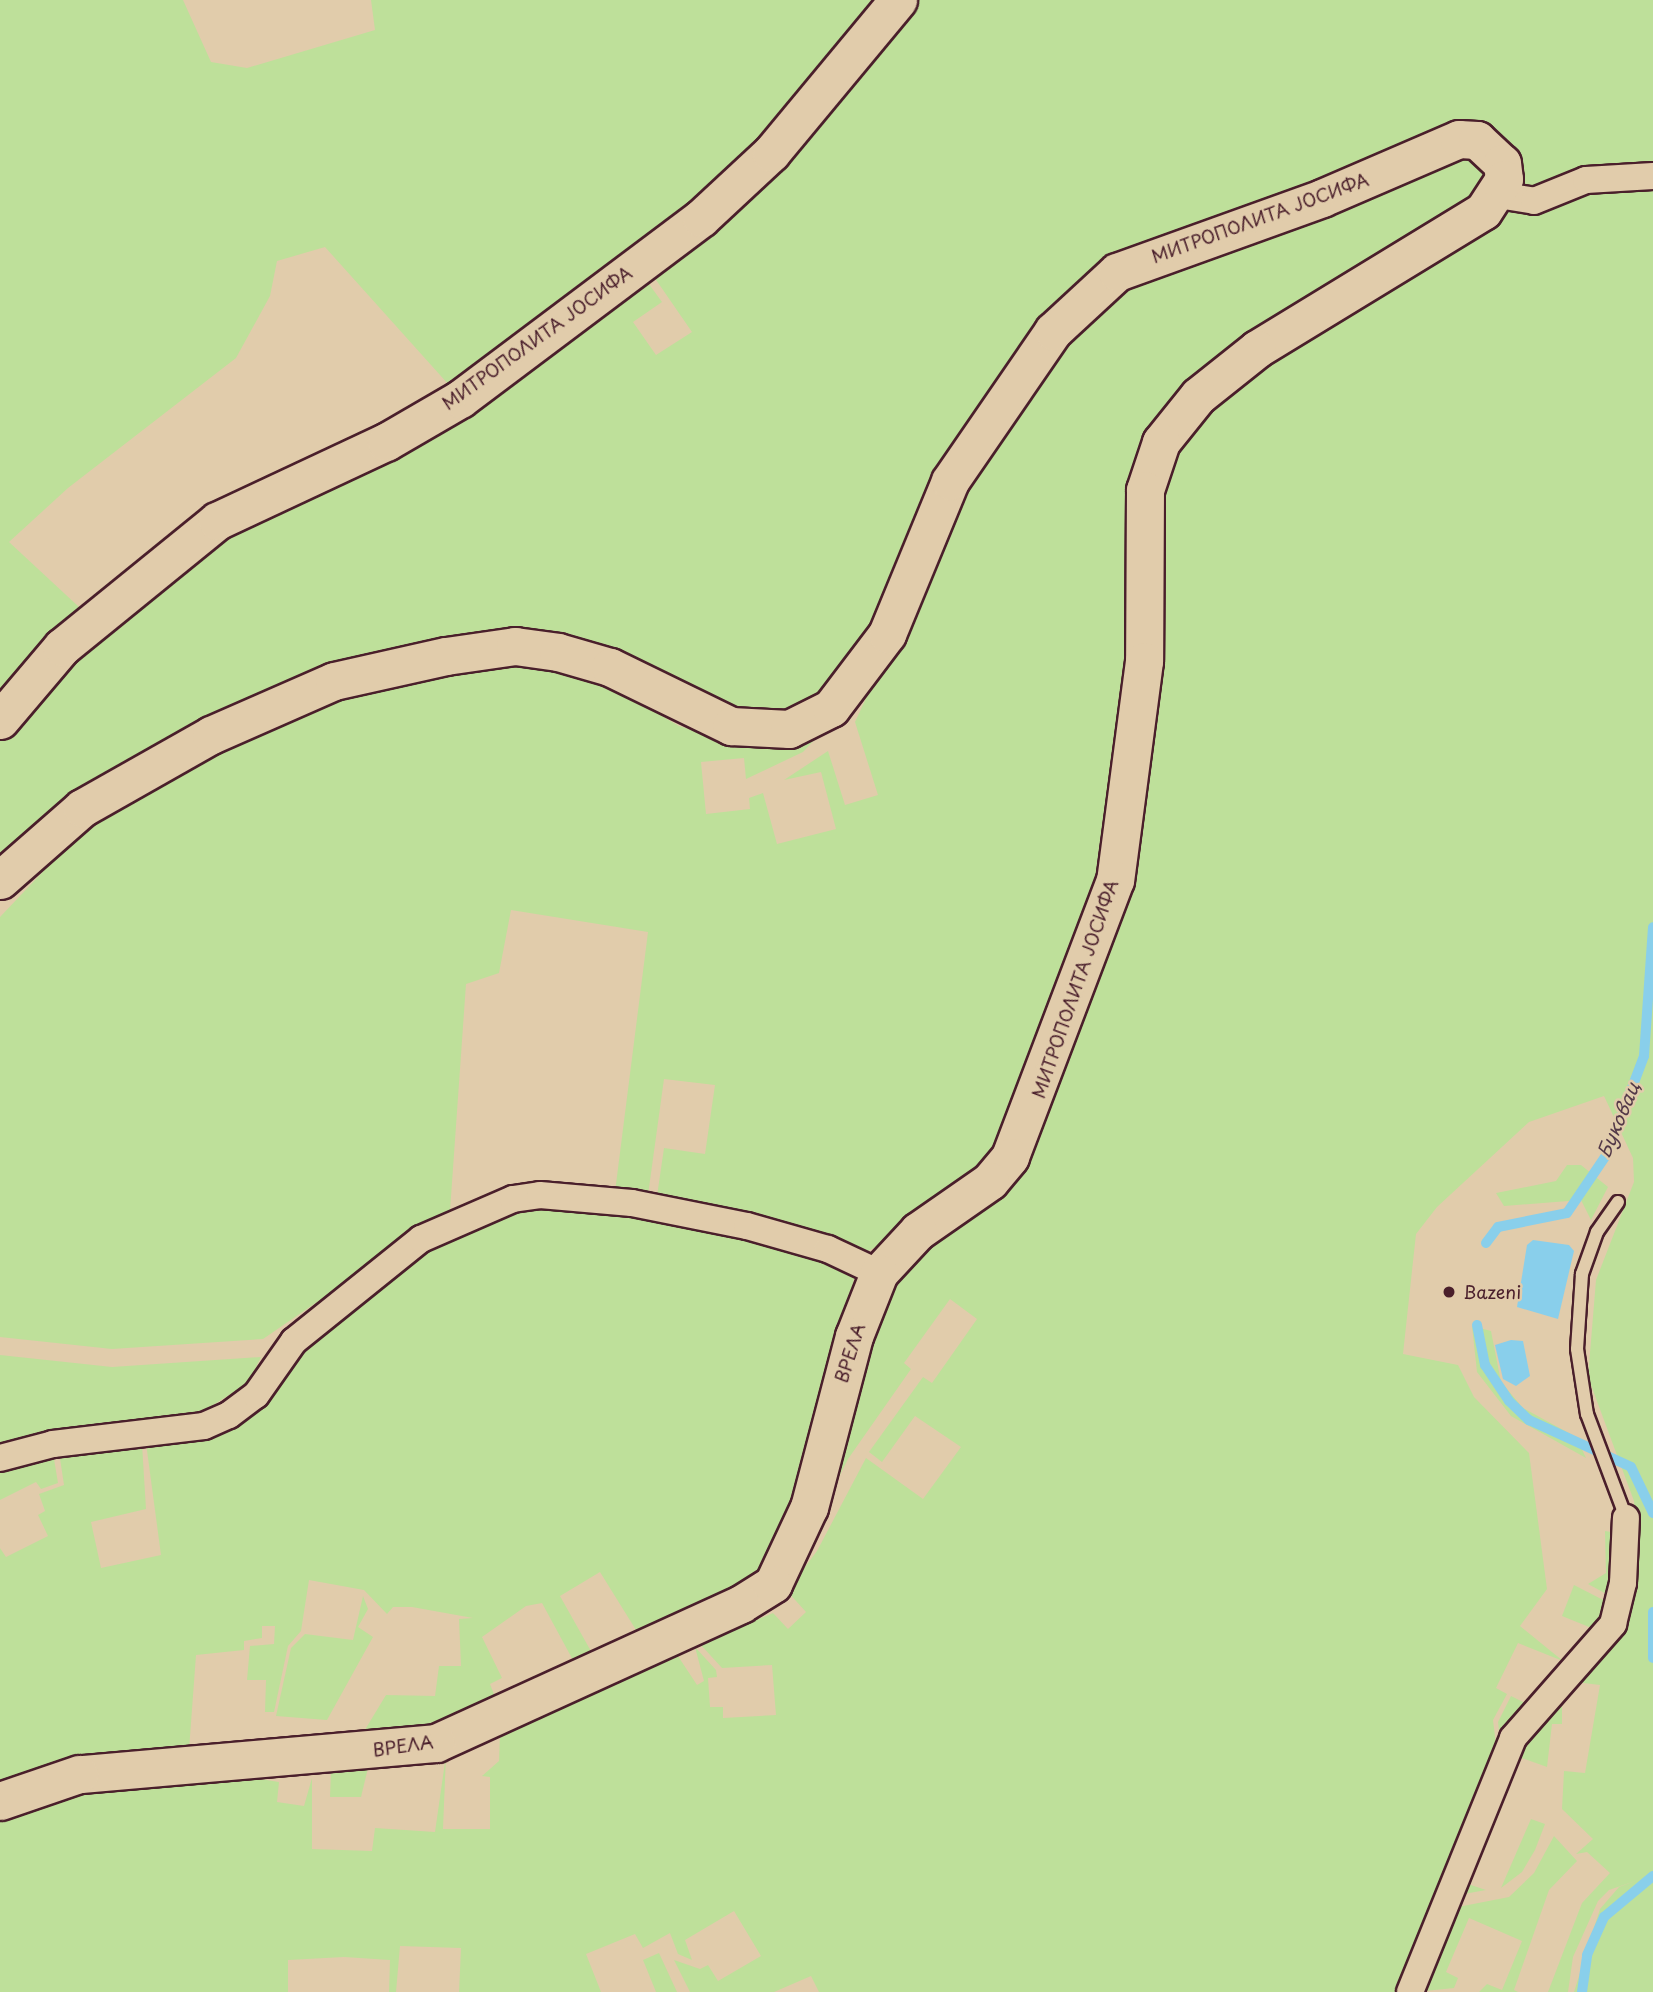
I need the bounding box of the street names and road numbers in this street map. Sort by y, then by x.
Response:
street label: МИТРОПОЛИТА ЈОСИФА [1148,169,1372,267]
street label: МИТРОПОЛИТА ЈОСИФА [438,262,636,414]
street label: МИТРОПОЛИТА ЈОСИФА [1027,877,1123,1101]
street label: ВРЕЛА [830,1321,870,1385]
street label: ВРЕЛА [371,1731,435,1761]

